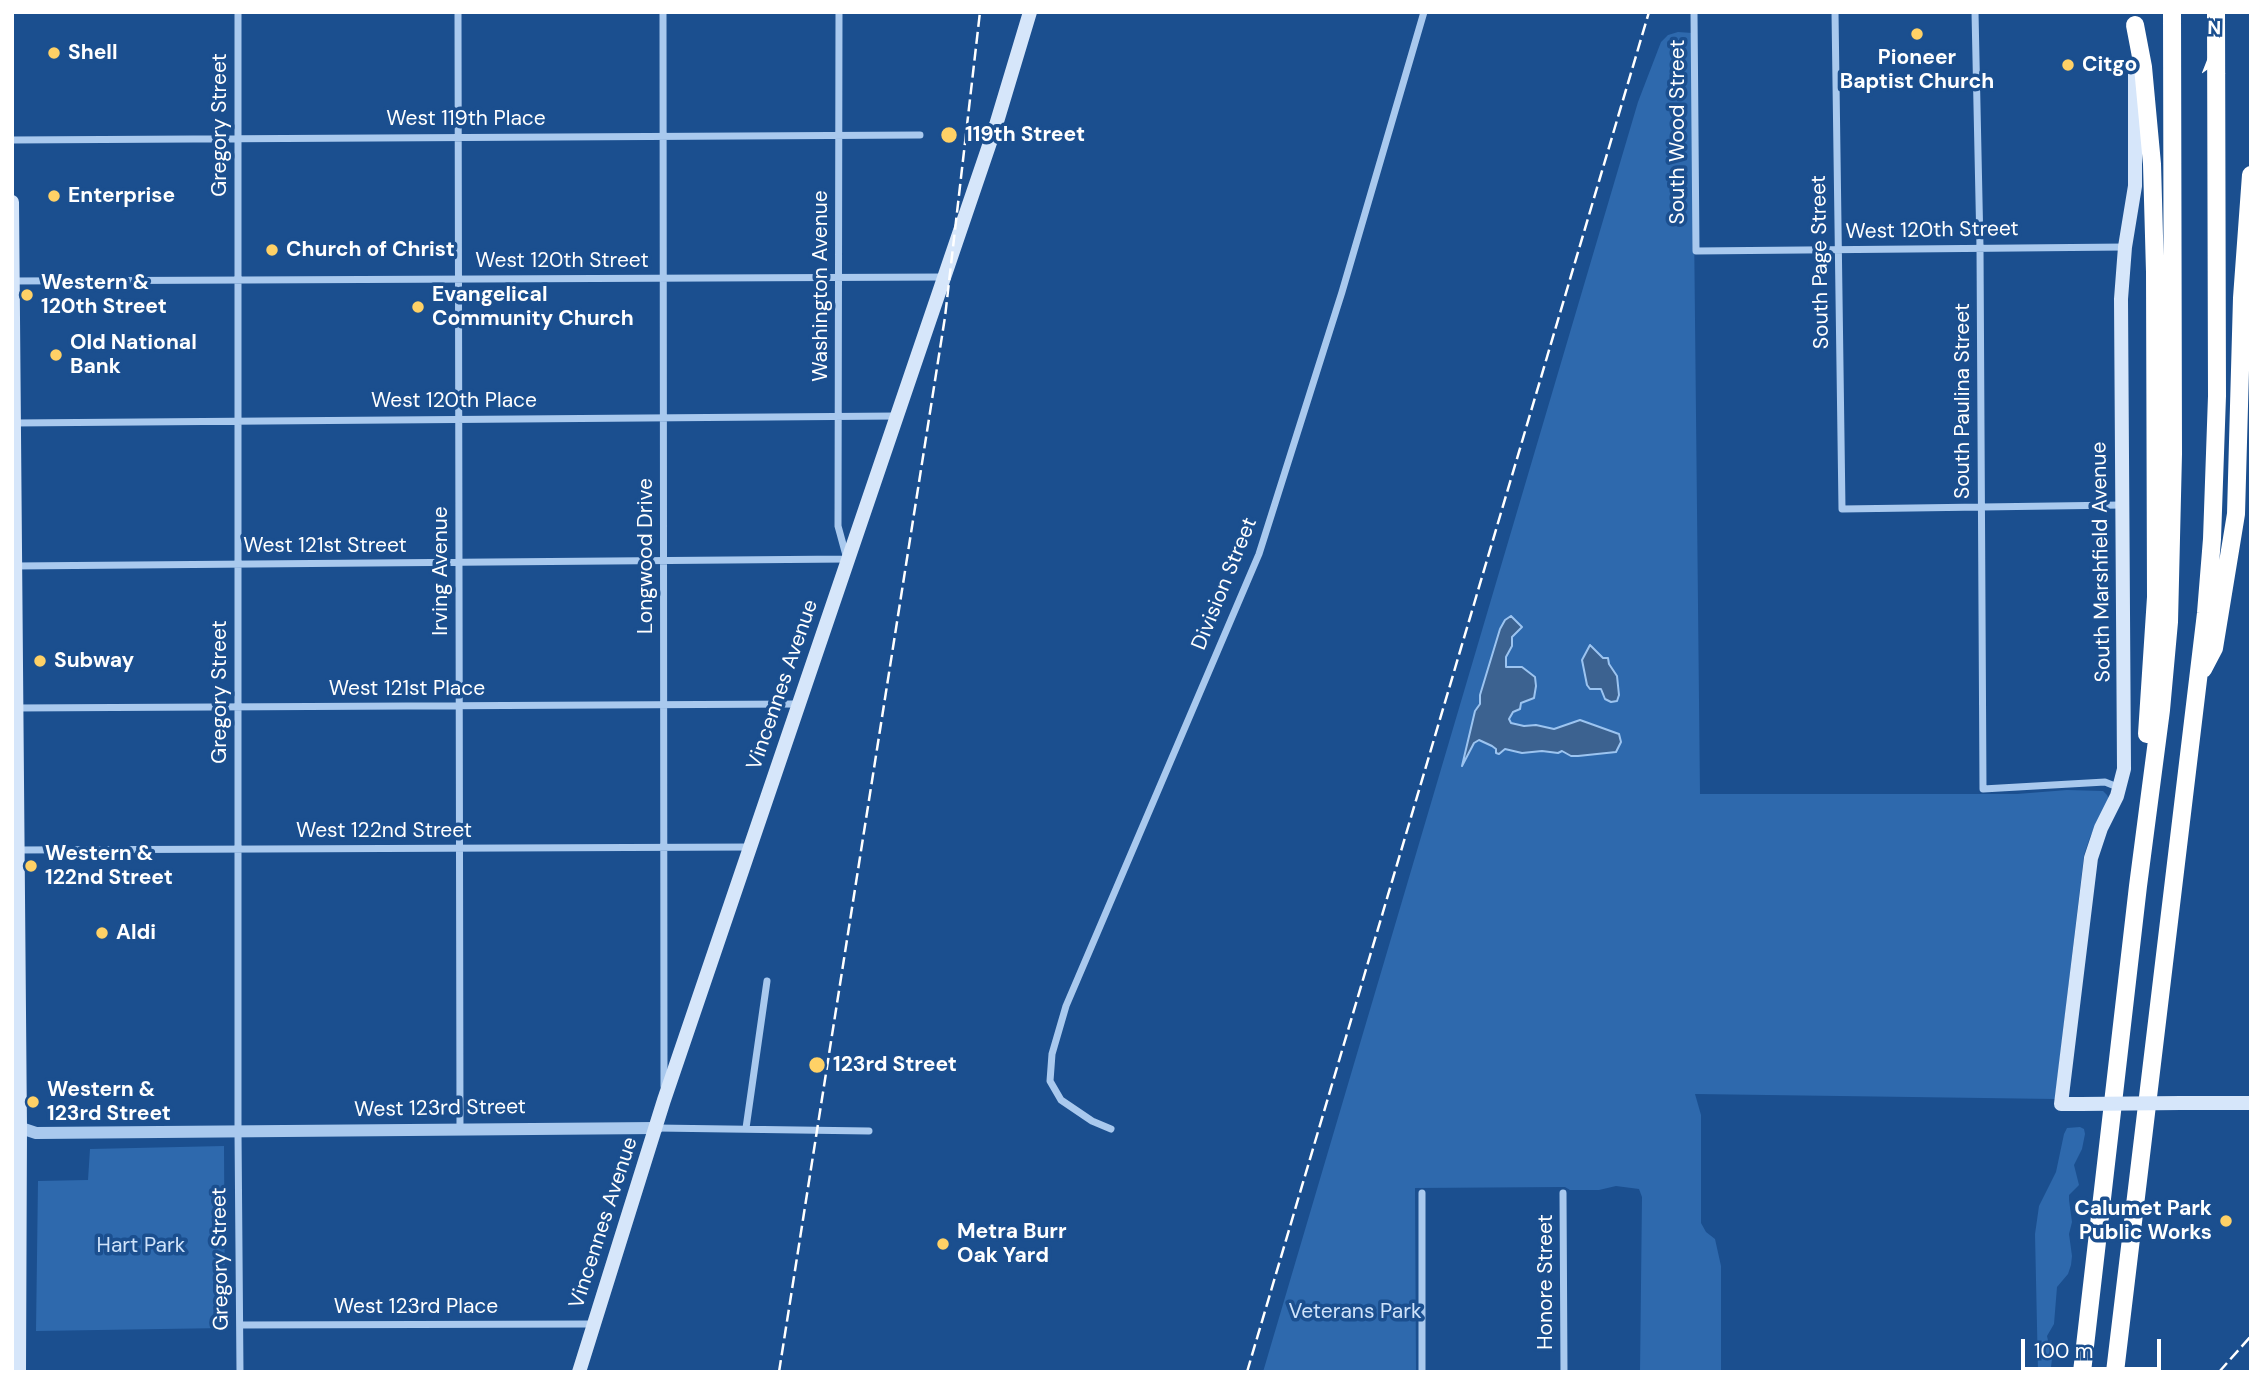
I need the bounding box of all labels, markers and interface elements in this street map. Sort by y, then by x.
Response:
north arrow [2179,14,2249,84]
text: N [2207,15,2222,40]
marker: Pioneer Baptist Church [1909,26,1925,42]
place label: Shell [68,40,118,66]
street label: South Wood Street [1665,40,1691,224]
marker: Shell [46,45,62,61]
place label: Pioneer Baptist Church [1840,45,1994,95]
place label: Citgo [2082,52,2137,78]
street label: Gregory Street [207,53,233,197]
marker: Citgo [2060,57,2076,73]
street label: West 119th Place [386,106,546,132]
place label: 119th Street [965,122,1085,148]
marker: 119th Street [939,125,959,145]
street label: South Page Street [1807,175,1835,349]
place label: Enterprise [68,183,175,209]
marker: Enterprise [46,188,62,204]
street label: Washington Avenue [808,190,834,382]
street label: West 120th Street [1845,217,2019,245]
place label: Church of Christ [286,237,455,263]
marker: Church of Christ [264,242,280,258]
street label: West 120th Street [475,248,649,274]
place label: Western & 120th Street [41,270,167,320]
place label: Evangelical Community Church [432,282,634,332]
marker: Western & 120th Street [19,287,35,303]
marker: Evangelical Community Church [410,299,426,315]
street label: South Paulina Street [1950,303,1976,499]
place label: Old National Bank [70,330,197,380]
marker: Old National Bank [48,347,64,363]
street label: West 120th Place [371,388,537,414]
street label: South Marshfield Avenue [2087,442,2117,682]
street label: Longwood Drive [633,478,659,634]
street label: Irving Avenue [428,506,454,636]
street label: Division Street [1187,514,1263,654]
street label: West 121st Street [243,533,407,559]
street label: Vincennes Avenue [742,596,824,774]
street label: Gregory Street [207,620,233,764]
place label: Subway [54,648,134,674]
marker: Subway [32,653,48,669]
street label: West 121st Place [329,676,485,702]
street label: West 122nd Street [296,818,472,844]
place label: Western & 122nd Street [45,841,173,891]
marker: Western & 122nd Street [23,858,39,874]
place label: Aldi [116,920,156,946]
marker: Aldi [94,925,110,941]
place label: 123rd Street [833,1052,957,1078]
marker: 123rd Street [807,1055,827,1075]
place label: Western & 123rd Street [47,1077,171,1127]
marker: Western & 123rd Street [25,1094,41,1110]
street label: West 123rd Street [354,1095,526,1123]
street label: Vincennes Avenue [564,1134,644,1312]
street label: Gregory Street [207,1187,235,1331]
place label: Calumet Park Public Works [2074,1196,2212,1246]
marker: Calumet Park Public Works [2218,1213,2234,1229]
street label: Honore Street [1533,1214,1559,1350]
place label: Metra Burr Oak Yard [957,1219,1067,1269]
park label: Hart Park [97,1233,185,1259]
marker: Metra Burr Oak Yard [935,1236,951,1252]
street label: West 123rd Place [334,1294,498,1320]
park label: Veterans Park [1289,1299,1421,1325]
scale bar [2025,1324,2165,1368]
text: 100 m [2034,1337,2094,1365]

